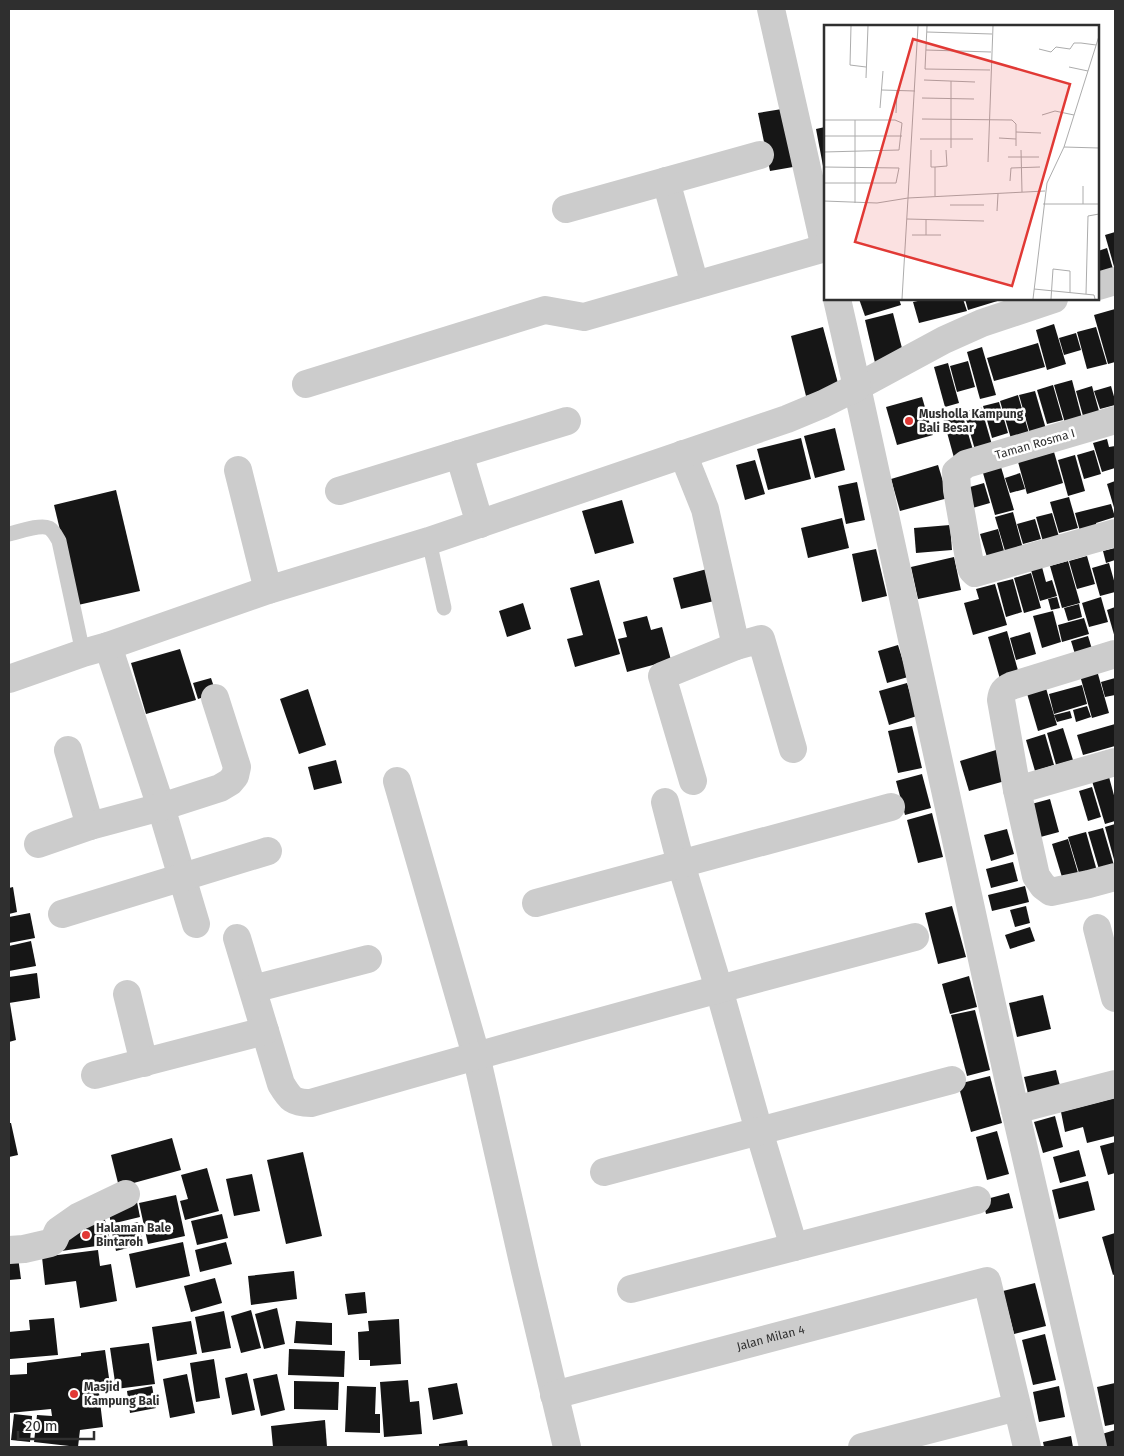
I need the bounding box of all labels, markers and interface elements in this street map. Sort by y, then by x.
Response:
inset map [824,25,1099,300]
place label: Musholla Kampung Bali Besar [919,407,1024,435]
marker: Musholla Kampung Bali Besar [903,415,915,427]
street label: Taman Rosma I [993,426,1077,462]
place label: Halaman Bale Bintaroh [96,1221,171,1249]
marker: Halaman Bale Bintaroh [80,1229,92,1241]
street label: Jalan Milan 4 [735,1322,807,1354]
place label: Masjid Kampung Bali [84,1380,159,1408]
marker: Masjid Kampung Bali [68,1388,80,1400]
scale bar [18,1408,94,1440]
text: 20 m [25,1417,58,1435]

